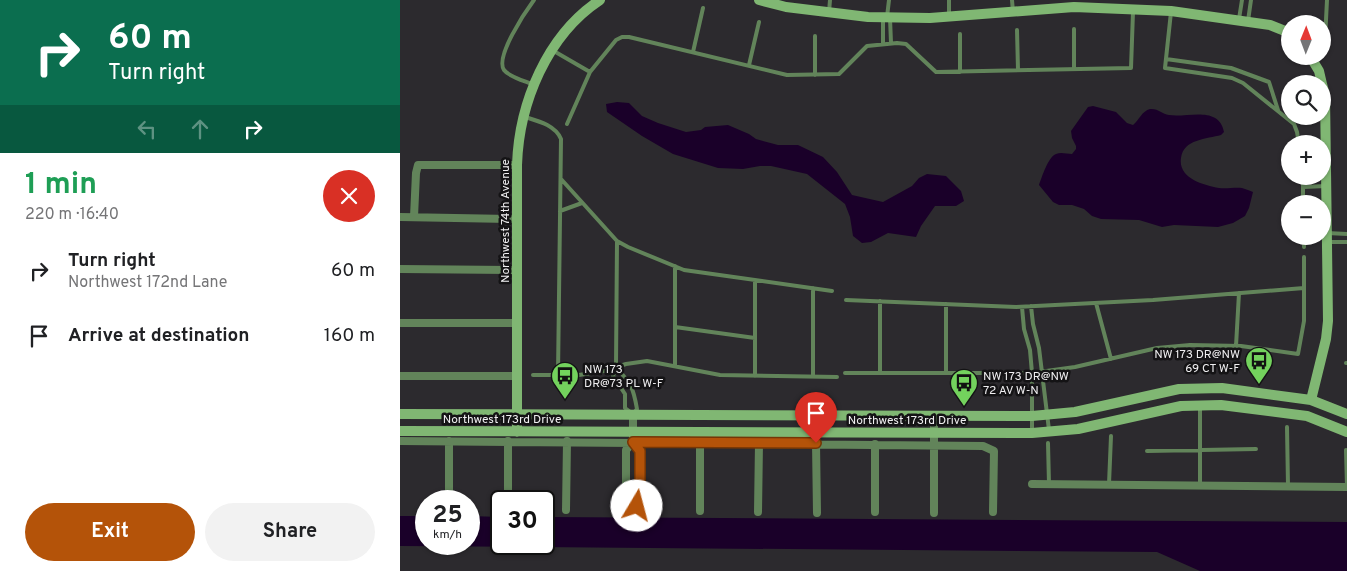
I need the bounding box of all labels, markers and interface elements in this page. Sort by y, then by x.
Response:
north arrow [1281,15,1331,65]
map controls [1281,15,1331,245]
text: 60 m [108,17,192,61]
icon: right [25,20,90,85]
text: Turn right [108,60,205,87]
button: search [1281,75,1331,125]
icon: left [133,115,161,143]
icon: ahead [186,115,214,143]
icon: right [239,115,267,143]
button: + [1281,135,1331,185]
street label: Northwest 74th Avenue [498,159,514,283]
text: 1 min [25,167,97,204]
button: close [323,170,375,222]
button: − [1281,195,1331,245]
text: 220 m · 16:40 [25,205,119,225]
text: Turn right [68,249,156,273]
icon: right [25,257,53,285]
text: 60 m [331,259,375,283]
text: Northwest 172nd Lane [68,273,227,293]
icon: arrive [25,322,53,350]
text: Arrive at destination [68,324,249,348]
text: 160 m [324,324,375,348]
bus stop icon: NW 173 DR@NW 69 CT W-F [1244,346,1274,385]
place label: NW 173 DR@NW 69 CT W-F [1154,347,1240,377]
bus stop icon: NW 173 DR@73 PL W-F [550,361,580,400]
place label: NW 173 DR@73 PL W-F [584,362,664,392]
bus stop icon: NW 173 DR@NW 72 AV W-N [949,368,979,407]
place label: NW 173 DR@NW 72 AV W-N [983,369,1069,399]
pin [795,392,837,443]
icon: arrive [802,399,830,427]
street label: Northwest 173rd Drive [443,412,561,428]
street label: Northwest 173rd Drive [848,413,966,429]
position arrow [610,479,662,531]
speed limit sign: 30 [490,490,555,555]
text: 25 [432,500,463,532]
button: Exit [25,503,195,561]
button: Share [205,503,375,561]
text: km/h [433,527,462,543]

